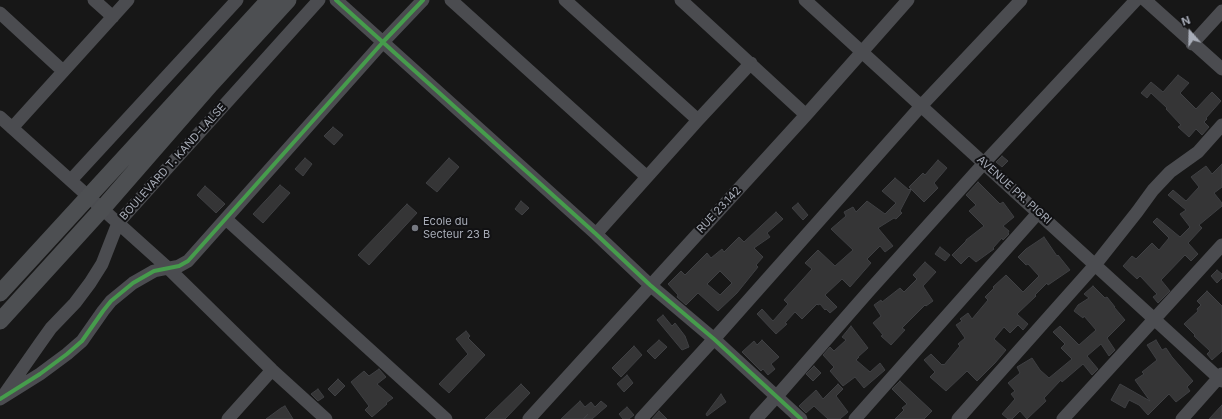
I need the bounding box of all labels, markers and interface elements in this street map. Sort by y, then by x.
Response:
north arrow [1170,12,1210,52]
text: N [1180,13,1192,29]
street label: BOULEVARD T. KAND-LALSE [117,101,229,223]
street label: AVENUE PR. PIGRI [974,153,1054,227]
street label: RUE 23.142 [694,184,744,236]
place label: Ecole du Secteur 23 B [423,215,490,241]
marker: Ecole du Secteur 23 B [410,223,420,233]

